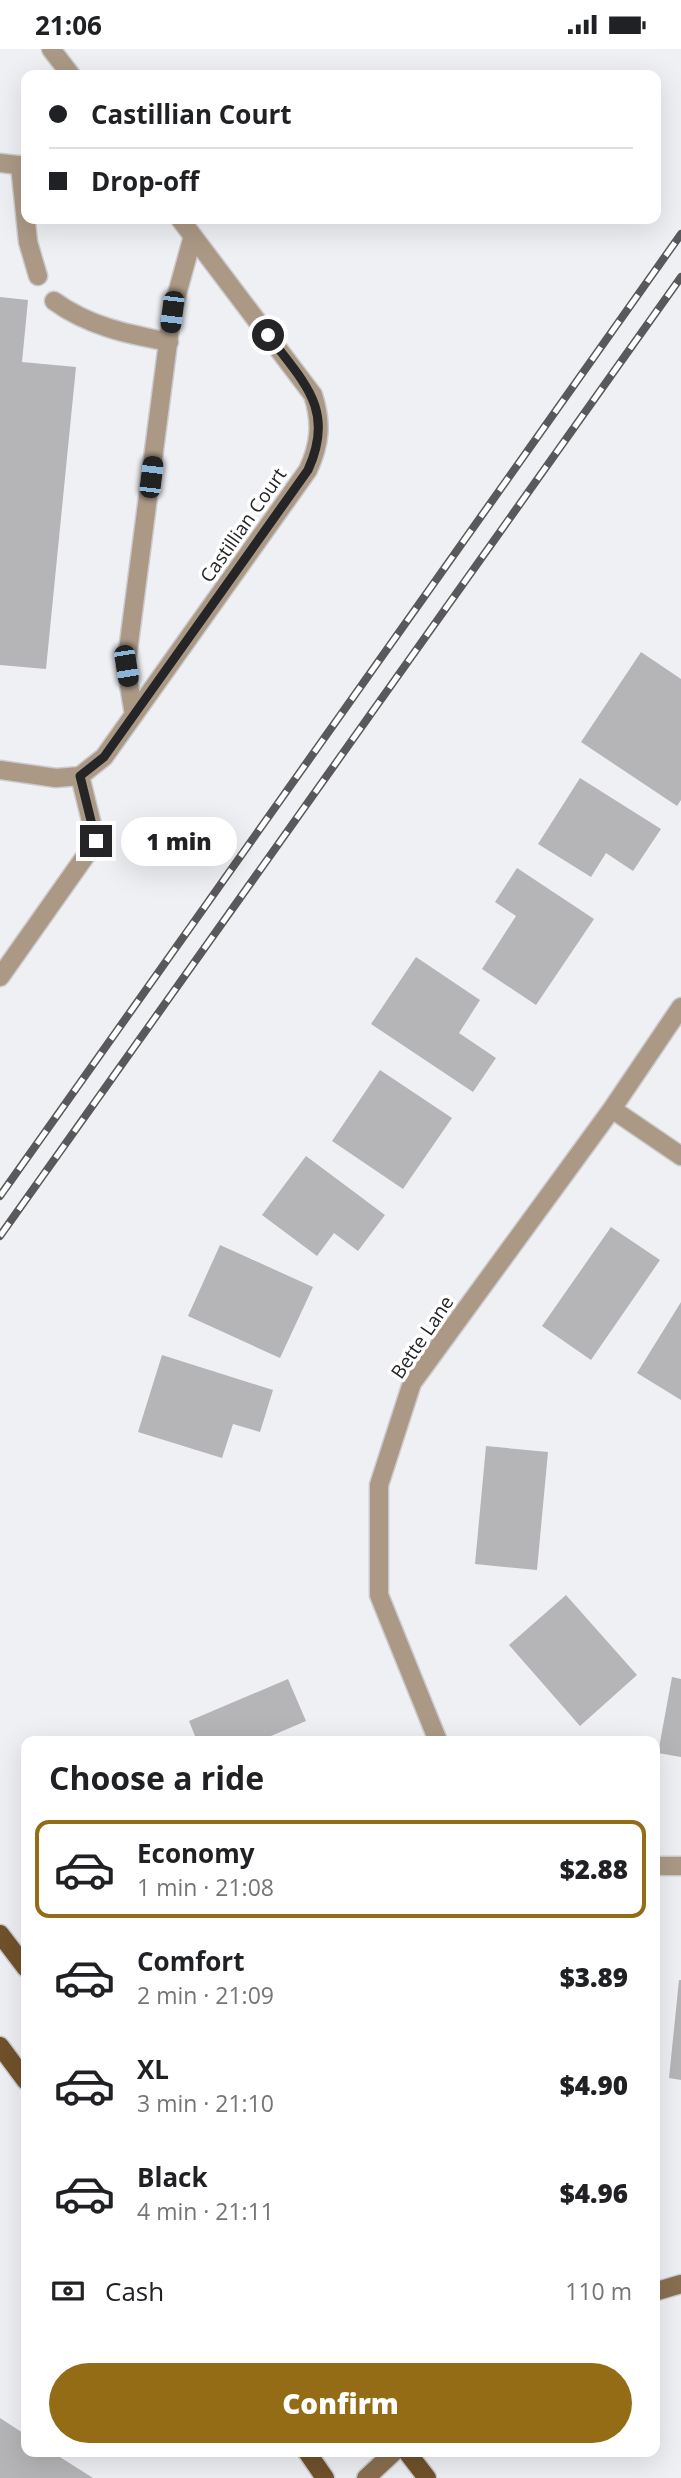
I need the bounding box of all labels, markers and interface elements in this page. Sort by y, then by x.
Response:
text: 21:06 [35,7,102,43]
text: Castillian Court [91,96,292,132]
text: Drop-off [91,163,199,199]
car [160,290,185,334]
route start [252,319,284,351]
car [139,455,164,499]
street label: Castillian Court [194,462,292,587]
car [113,644,140,688]
callout: 1 min [120,817,236,865]
route end [80,825,112,857]
text: 1 min [146,825,212,857]
street label: Bette Lane [385,1290,459,1384]
text: Choose a ride [49,1756,264,1799]
text: Economy [137,1835,255,1871]
icon: car [53,1838,116,1901]
text: $2.88 [560,1851,628,1887]
text: 1 min · 21:08 [137,1871,274,1903]
text: Comfort [137,1943,244,1979]
icon: car [53,1946,116,2009]
text: $3.89 [560,1959,628,1995]
text: 2 min · 21:09 [137,1979,274,2011]
text: XL [137,2051,169,2087]
icon: car [53,2054,116,2117]
text: $4.90 [560,2067,628,2103]
text: 3 min · 21:10 [137,2087,274,2119]
text: Black [137,2159,208,2195]
icon: car [53,2162,116,2225]
text: $4.96 [560,2175,628,2211]
text: 4 min · 21:11 [137,2195,274,2227]
icon: cash [49,2272,87,2310]
text: Cash [105,2273,164,2309]
text: 110 m [565,2275,632,2307]
button: Confirm [49,2363,632,2443]

